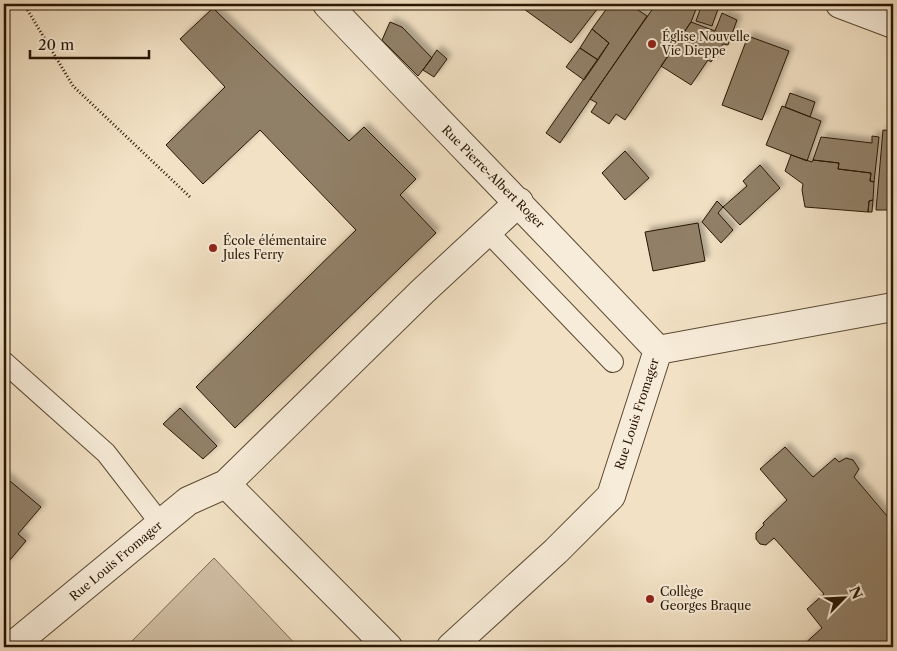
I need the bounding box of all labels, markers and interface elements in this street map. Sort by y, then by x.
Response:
scale bar [30,28,149,60]
place label: Église Nouvelle Vie Dieppe [661,28,750,58]
text: 20 m [38,35,74,54]
marker: Église Nouvelle Vie Dieppe [646,38,658,50]
street label: Rue Pierre-Albert Roger [439,122,548,231]
place label: École élémentaire Jules Ferry [221,232,327,262]
marker: École élémentaire Jules Ferry [207,242,219,254]
street label: Rue Louis Fromager [611,356,662,471]
street label: Rue Louis Fromager [66,517,165,604]
north arrow [820,574,870,624]
text: N [845,583,867,602]
place label: Collège Georges Braque [660,584,751,613]
marker: Collège Georges Braque [644,593,656,605]

